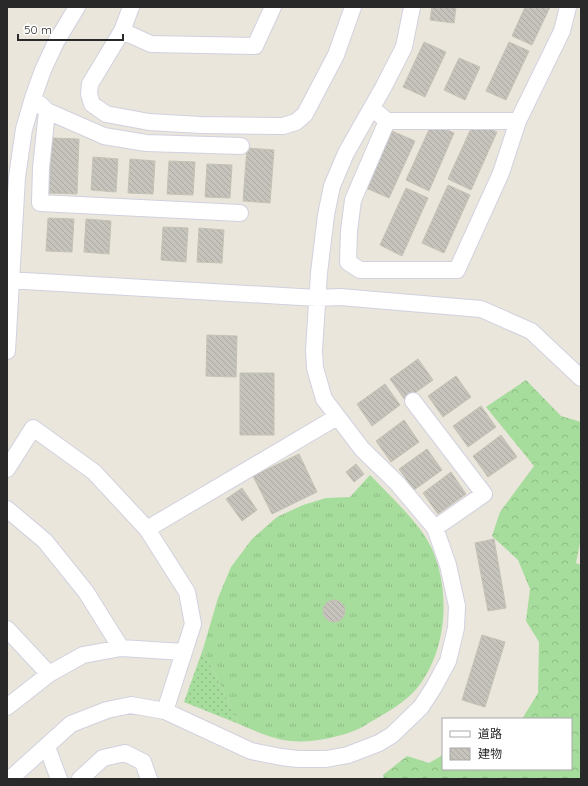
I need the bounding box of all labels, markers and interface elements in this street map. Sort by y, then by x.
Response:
scale bar [18,16,123,42]
text: 50 m [24,22,52,37]
legend [442,718,572,770]
text: 道路 [478,726,502,741]
text: 建物 [478,746,502,761]

